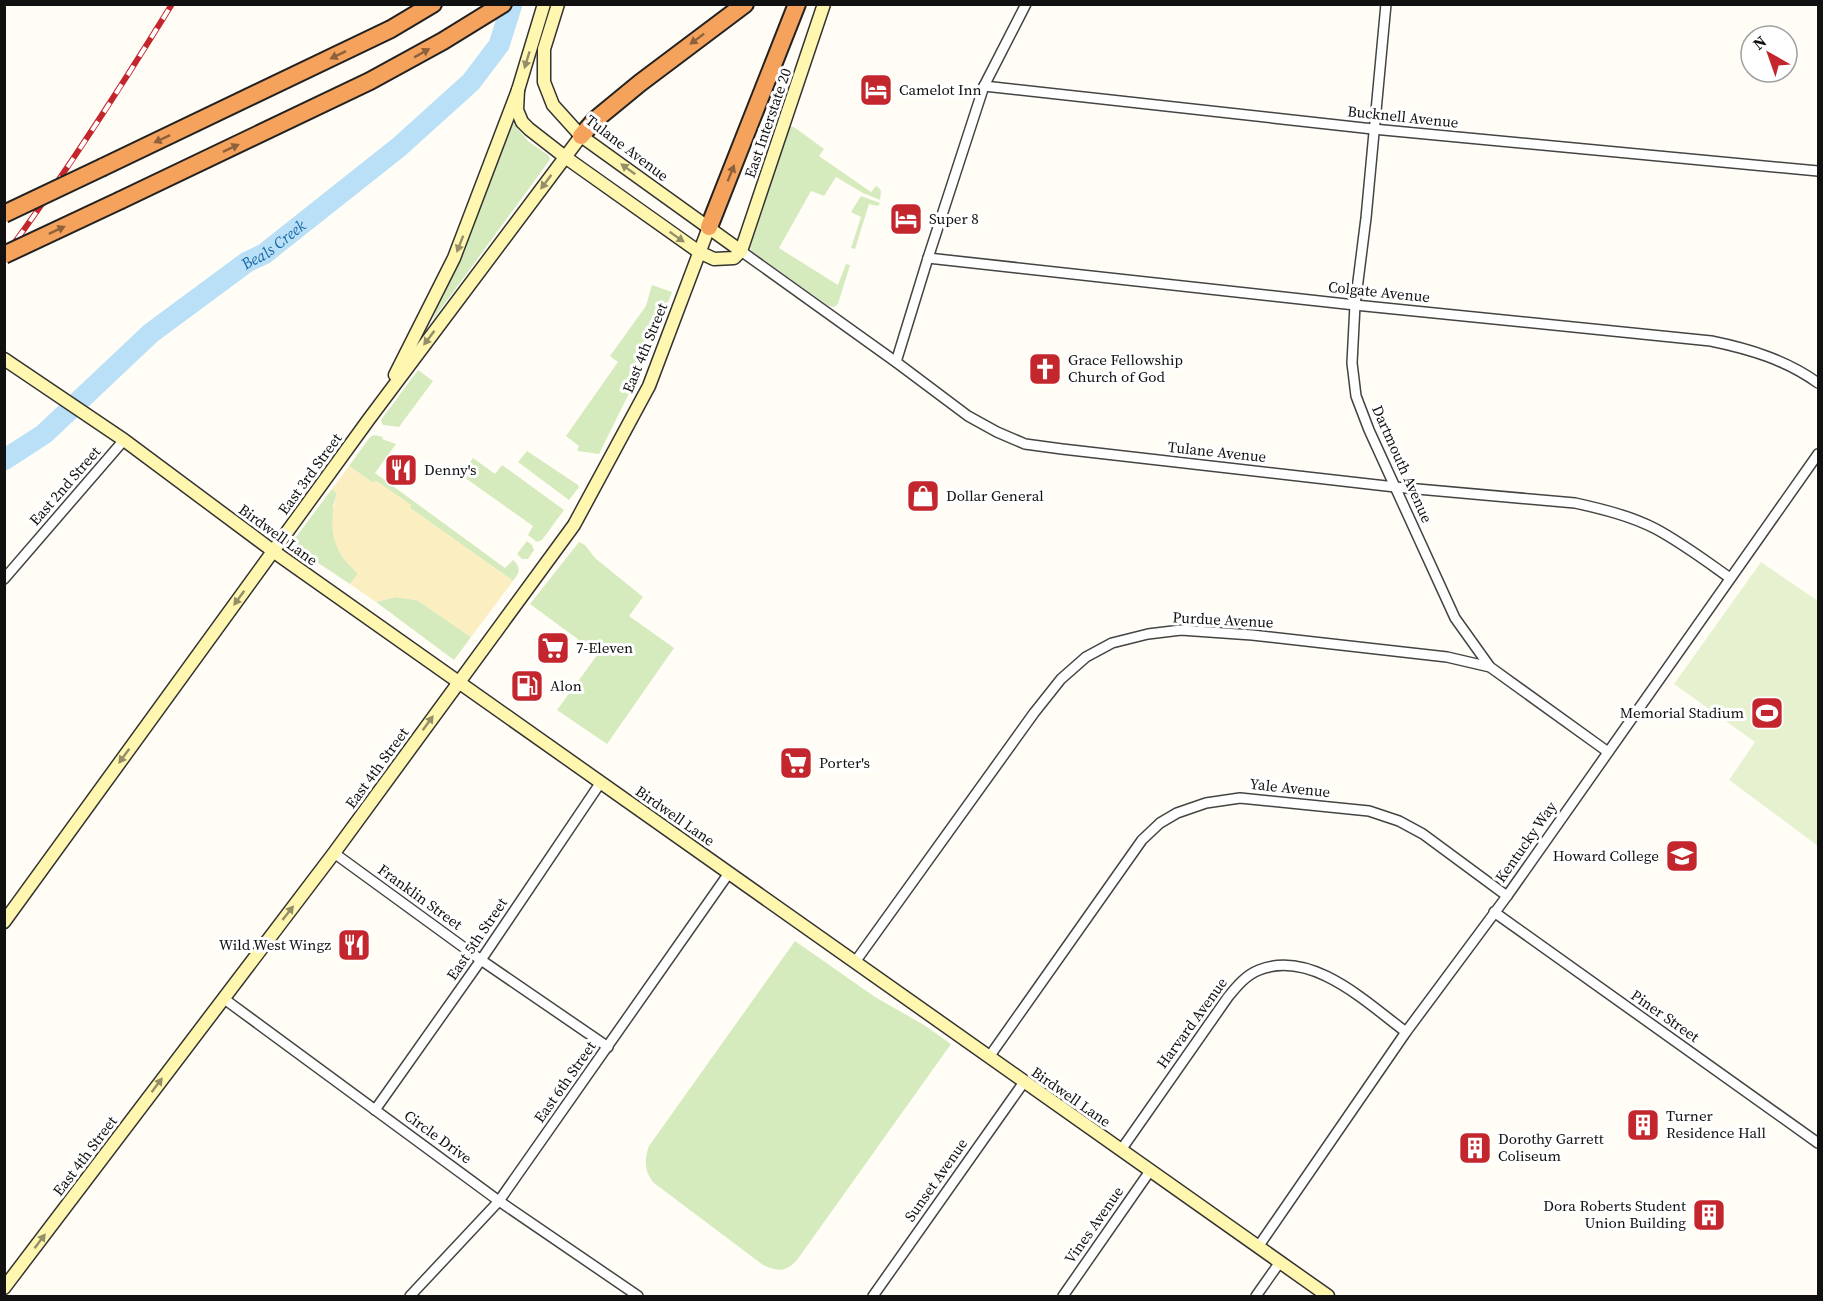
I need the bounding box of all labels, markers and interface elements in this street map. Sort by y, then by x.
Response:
north arrow [1739,24,1799,84]
text: N [1748,30,1771,55]
one-way arrow [690,32,705,44]
one-way arrow [413,48,430,58]
one-way arrow [330,50,347,59]
one-way arrow [522,51,531,69]
street label: East Interstate 20 [739,65,796,181]
hotel icon: Camelot Inn [858,72,894,108]
place label: Camelot Inn [899,79,982,100]
street label: Bucknell Avenue [1347,100,1460,133]
street label: Tulane Avenue [582,109,673,186]
one-way arrow [154,134,171,143]
one-way arrow [222,144,240,154]
one-way arrow [620,163,636,175]
one-way arrow [727,164,736,182]
one-way arrow [541,175,553,190]
hotel icon: Super 8 [888,201,924,237]
place label: Super 8 [929,208,979,229]
water label: Beals Creek [235,214,310,275]
one-way arrow [49,225,67,235]
one-way arrow [669,231,685,243]
one-way arrow [454,235,464,253]
street label: Colgate Avenue [1327,276,1431,307]
street label: East 4th Street [617,300,672,396]
one-way arrow [424,331,436,346]
place label: Grace Fellowship Church of God [1068,349,1183,387]
church icon: Grace Fellowship Church of God [1027,351,1063,387]
street label: Dartmouth Avenue [1367,402,1438,526]
street label: East 3rd Street [273,429,346,519]
street label: Tulane Avenue [1167,436,1268,467]
street label: East 2nd Street [24,441,105,530]
restaurant icon: Denny's [383,452,419,488]
place label: Denny's [424,459,477,480]
shop icon: Dollar General [905,478,941,514]
place label: Dollar General [946,485,1044,506]
street label: Birdwell Lane [235,499,322,571]
one-way arrow [233,589,245,605]
street label: Purdue Avenue [1172,606,1274,633]
supermarket icon: 7-Eleven [535,630,571,666]
place label: 7-Eleven [576,637,633,658]
fuel station icon: Alon [509,668,545,704]
place label: Alon [550,675,582,696]
sports icon: Memorial Stadium [1749,695,1785,731]
place label: Memorial Stadium [1620,702,1744,723]
one-way arrow [422,715,434,731]
street label: East 4th Street [340,723,413,812]
supermarket icon: Porter's [778,745,814,781]
one-way arrow [119,748,131,763]
place label: Porter's [819,752,870,773]
street label: Yale Avenue [1249,773,1332,802]
street label: Birdwell Lane [631,780,720,851]
street label: Kentucky Way [1490,797,1561,886]
school or university icon: Howard College [1664,838,1700,874]
place label: Howard College [1553,845,1659,866]
street label: Franklin Street [374,859,467,934]
street label: East 5th Street [441,893,512,984]
one-way arrow [281,906,293,921]
restaurant icon: Wild West Wingz [336,927,372,963]
place label: Wild West Wingz [219,934,331,955]
street label: Harvard Avenue [1151,973,1232,1073]
street label: Piner Street [1627,984,1704,1047]
street label: East 6th Street [529,1037,601,1127]
street label: Birdwell Lane [1027,1061,1116,1132]
one-way arrow [150,1078,162,1093]
street label: Circle Drive [400,1105,477,1169]
place label: Turner Residence Hall [1666,1105,1767,1143]
building icon: Turner Residence Hall [1625,1107,1661,1143]
street label: East 4th Street [48,1111,122,1200]
place label: Dorothy Garrett Coliseum [1498,1128,1604,1166]
building icon: Dorothy Garrett Coliseum [1457,1130,1493,1166]
street label: Sunset Avenue [899,1134,972,1226]
street label: Vines Avenue [1059,1181,1128,1268]
place label: Dora Roberts Student Union Building [1543,1195,1686,1233]
building icon: Dora Roberts Student Union Building [1691,1197,1727,1233]
one-way arrow [33,1234,45,1249]

